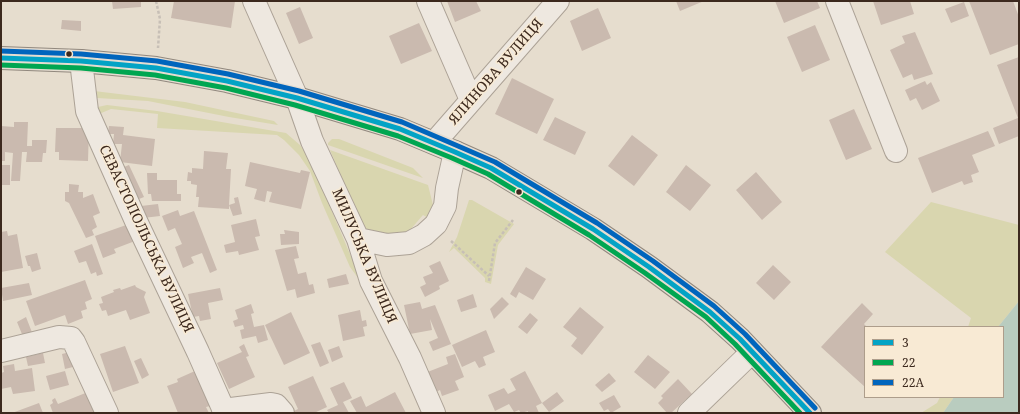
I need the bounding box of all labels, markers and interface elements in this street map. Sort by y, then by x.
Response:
street label: ЯЛИНОВА ВУЛИЦЯ [445,16,547,128]
unlabelled marker [64,49,74,59]
street label: СЕВАСТОПОЛЬСЬКА ВУЛИЦЯ [95,143,197,335]
street label: МИЛУСЬКА ВУЛИЦЯ [328,186,400,326]
unlabelled marker [514,187,524,197]
legend [864,326,1004,398]
text: 3 [902,334,909,351]
text: 22 [902,354,915,371]
text: 22А [902,374,924,391]

